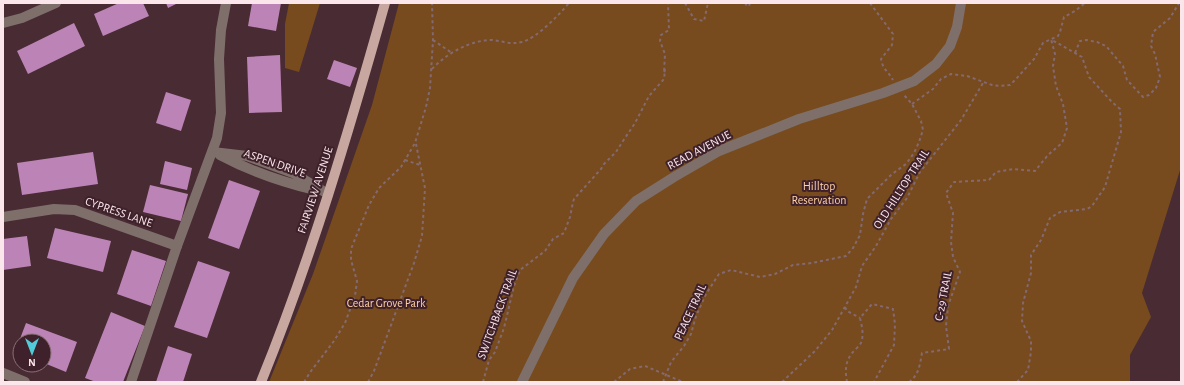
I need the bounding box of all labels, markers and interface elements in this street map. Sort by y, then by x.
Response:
street label: READ AVENUE [665,128,733,172]
street label: FAIRVIEW AVENUE [295,145,335,235]
street label: ASPEN DRIVE [242,147,308,179]
street label: OLD HILLTOP TRAIL [871,147,931,231]
park label: Hilltop Reservation [792,180,846,206]
street label: CYPRESS LANE [84,195,154,229]
street label: SWITCHBACK TRAIL [475,267,519,361]
street label: C-29 TRAIL [932,270,954,322]
street label: PEACE TRAIL [672,282,708,342]
park label: Cedar Grove Park [347,297,426,309]
north arrow [12,333,52,373]
text: N [28,357,36,368]

